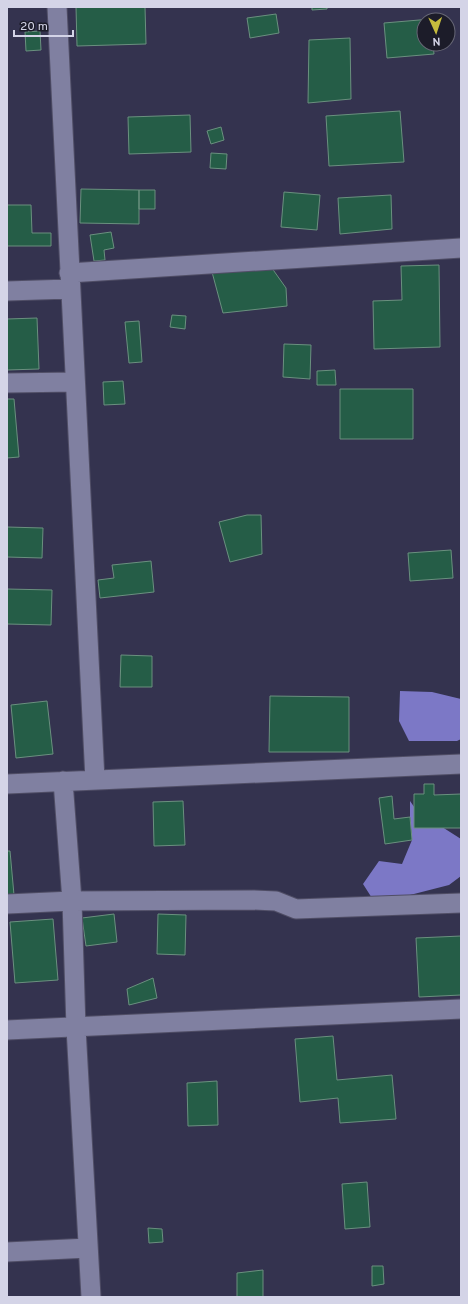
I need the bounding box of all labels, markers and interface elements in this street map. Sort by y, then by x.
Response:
scale bar [14,12,73,38]
north arrow [416,12,456,52]
text: 20 m [20,19,48,35]
text: N [432,34,441,48]

